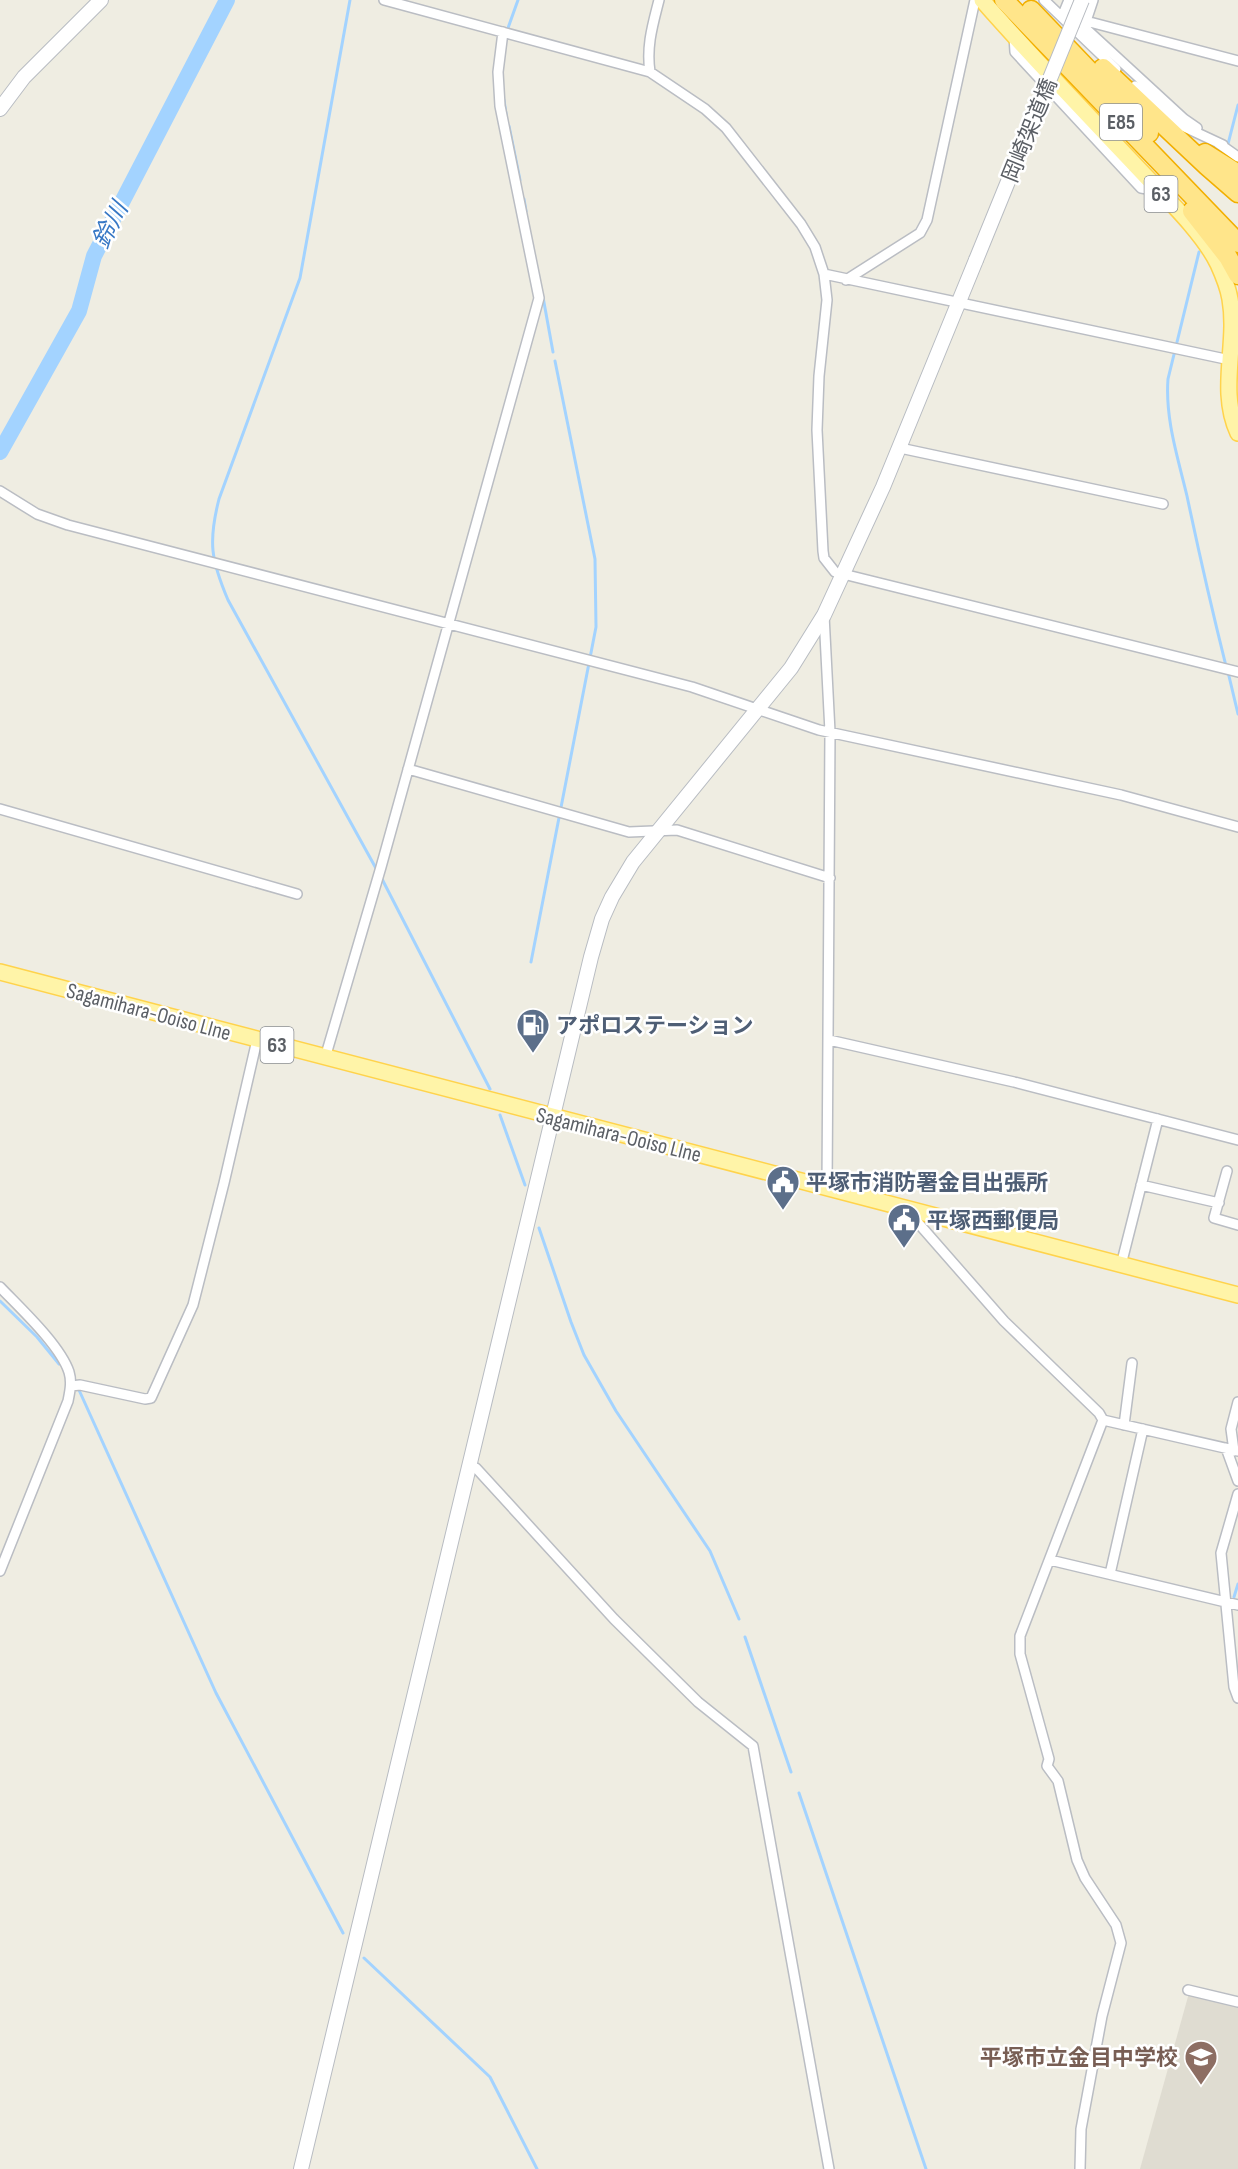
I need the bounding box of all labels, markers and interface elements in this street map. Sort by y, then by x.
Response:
street label: 岡崎架道橋 [997,75,1064,187]
road number: E85 [1100,104,1142,140]
road number: 63 [1144,176,1178,212]
water label: 鈴川 [87,195,136,253]
street label: Sagamihara-Ooiso LIne [64,978,234,1047]
fuel station icon: アポロステーション [515,1007,551,1054]
place label: アポロステーション [556,1013,754,1040]
road number: 63 [260,1027,294,1063]
street label: Sagamihara-Ooiso LIne [533,1102,704,1169]
public building icon: 平塚市消防署金目出張所 [765,1164,801,1211]
place label: 平塚市消防署金目出張所 [806,1170,1048,1197]
public building icon: 平塚西郵便局 [886,1202,922,1249]
place label: 平塚西郵便局 [927,1208,1059,1235]
school or university icon: 平塚市立金目中学校 [1183,2039,1219,2086]
place label: 平塚市立金目中学校 [980,2045,1178,2072]

